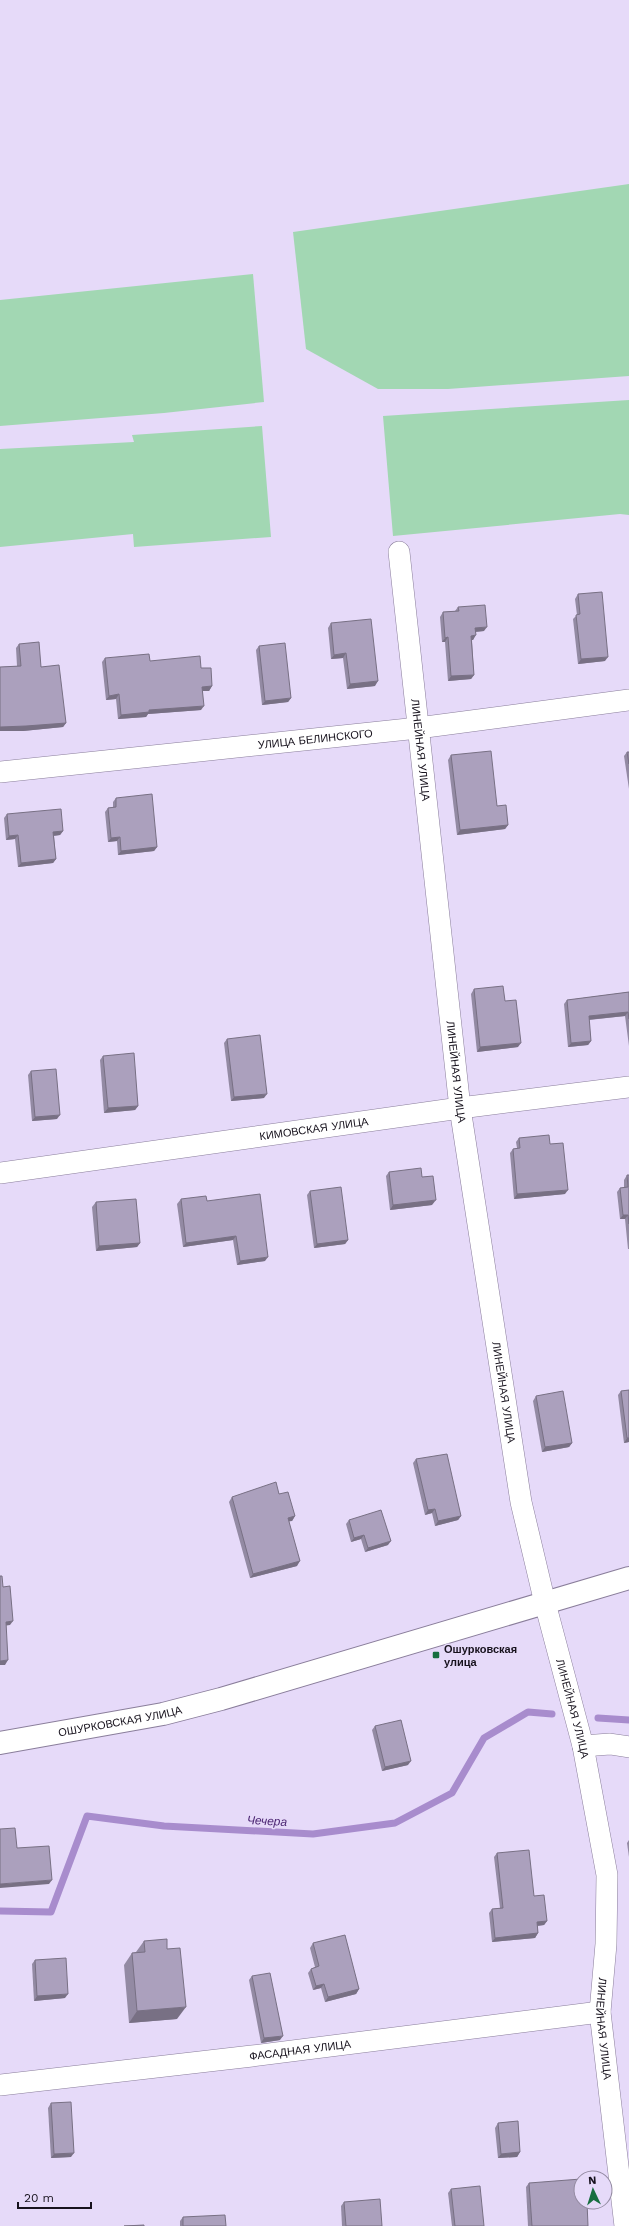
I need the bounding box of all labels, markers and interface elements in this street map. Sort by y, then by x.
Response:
street label: ЛИНЕЙНАЯ УЛИЦА [408,698,432,802]
street label: УЛИЦА БЕЛИНСКОГО [257,727,374,752]
street label: ЛИНЕЙНАЯ УЛИЦА [443,1020,468,1124]
street label: КИМОВСКАЯ УЛИЦА [259,1115,370,1143]
street label: ЛИНЕЙНАЯ УЛИЦА [489,1341,518,1445]
place label: Ошурковская улица [444,1643,517,1669]
marker: Ошурковская улица [431,1650,441,1660]
street label: ЛИНЕЙНАЯ УЛИЦА [553,1657,591,1760]
street label: ОШУРКОВСКАЯ УЛИЦА [57,1703,184,1740]
water label: Чечера [247,1813,288,1829]
street label: ЛИНЕЙНАЯ УЛИЦА [593,1977,614,2081]
street label: ФАСАДНАЯ УЛИЦА [248,2037,352,2063]
north arrow [573,2170,613,2210]
text: N [588,2174,597,2187]
scale bar [18,2184,91,2210]
text: 20 m [24,2191,54,2205]

